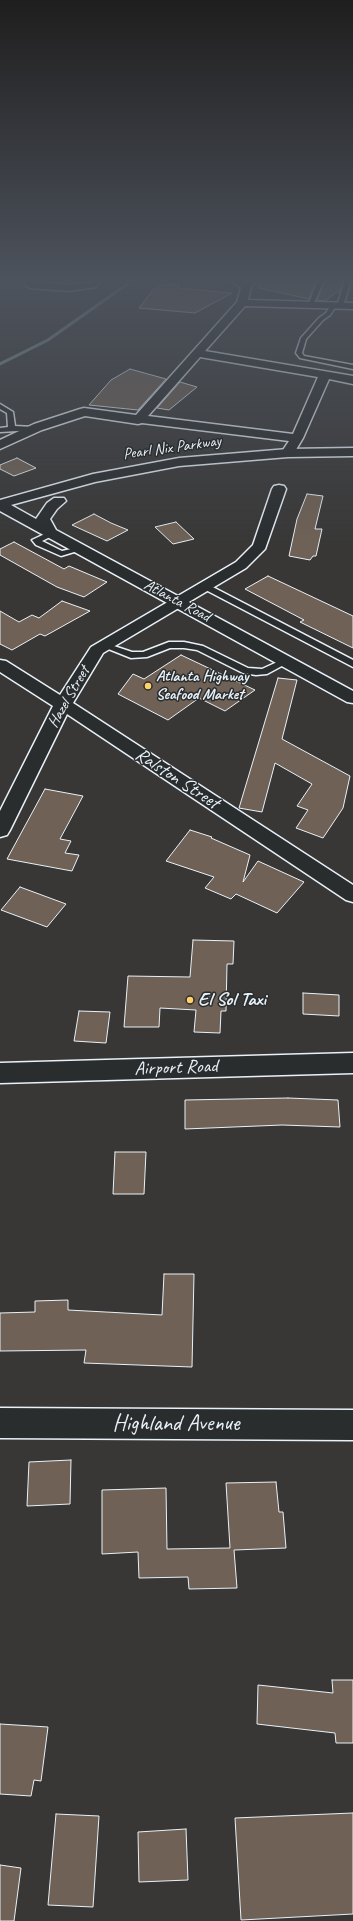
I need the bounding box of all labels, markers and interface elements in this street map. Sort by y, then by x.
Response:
street label: Pearl Nix Parkway [122,432,222,464]
street label: Atlanta Road [140,575,214,627]
street label: Hazel Street [44,663,94,731]
place label: Atlanta Highway Seafood Market [156,667,249,705]
marker: Atlanta Highway Seafood Market [143,681,153,691]
street label: Ralston Street [131,743,223,815]
place label: El Sol Taxi [198,989,266,1011]
marker: El Sol Taxi [185,995,195,1005]
street label: Airport Road [134,1055,218,1081]
street label: Highland Avenue [112,1410,240,1438]

